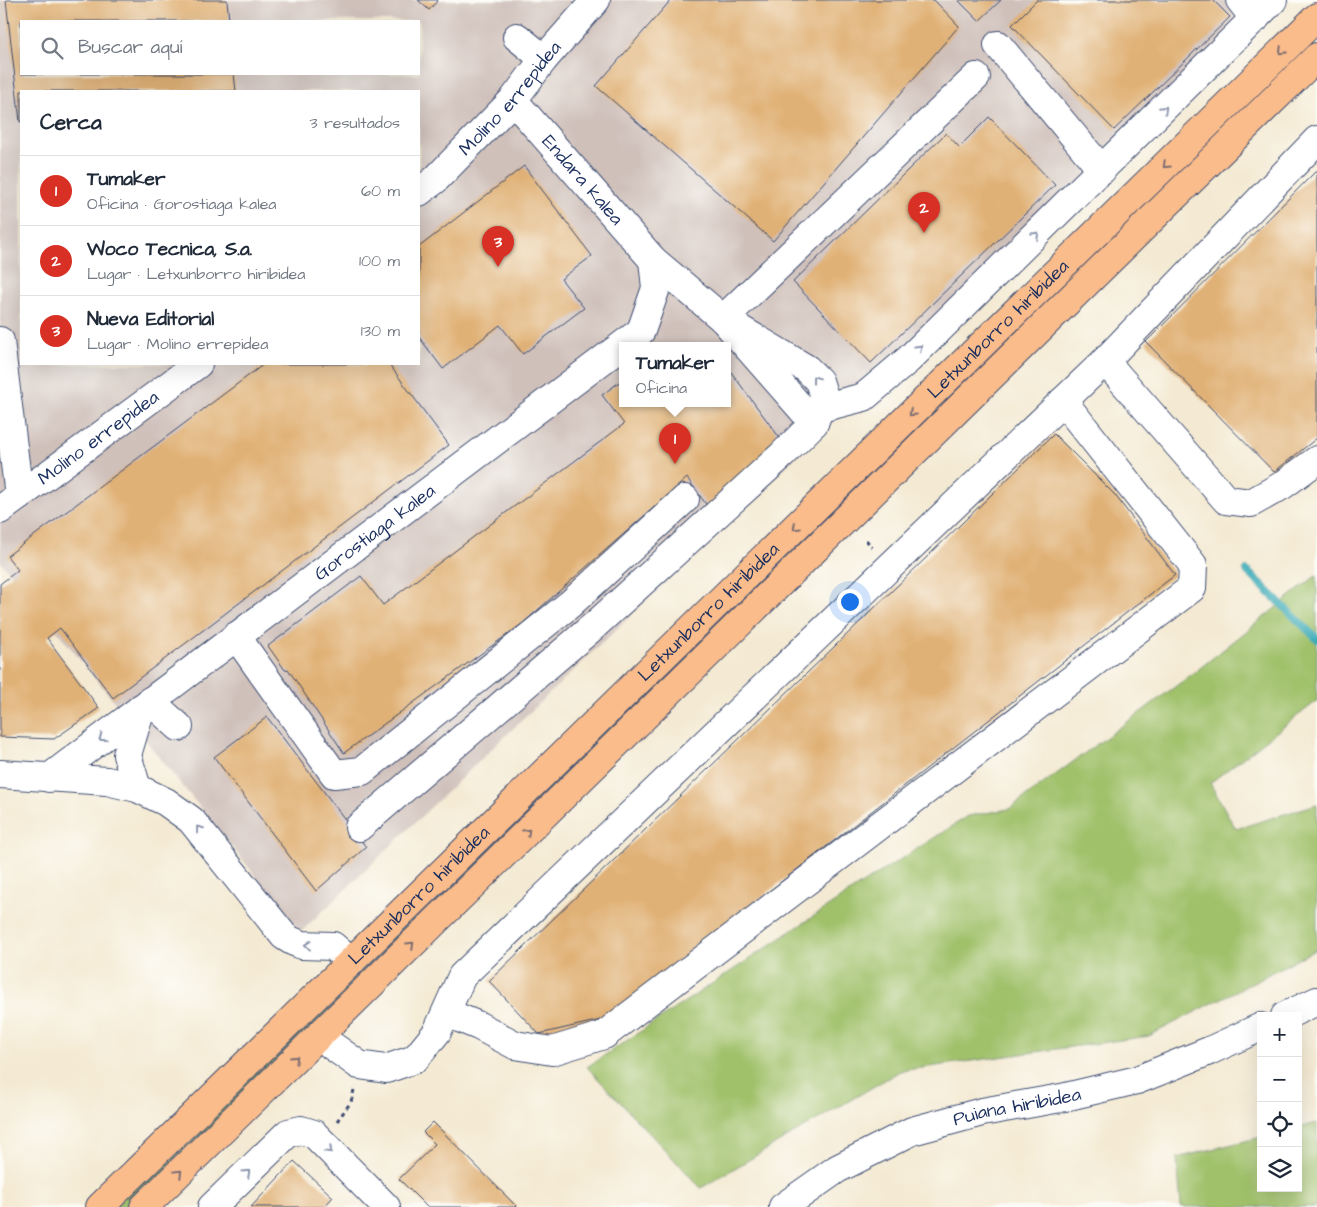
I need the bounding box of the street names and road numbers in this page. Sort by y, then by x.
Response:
street label: Molino errepidea [452,35,568,162]
street label: Endara kalea [536,129,630,231]
street label: Letxunborro hiribidea [921,253,1075,405]
street label: Molino errepidea [32,384,165,491]
street label: Gorostiaga kalea [308,477,441,587]
street label: Letxunborro hiribidea [632,536,786,688]
street label: Letxunborro hiribidea [342,819,496,971]
street label: Puiana hiribidea [950,1080,1084,1133]

